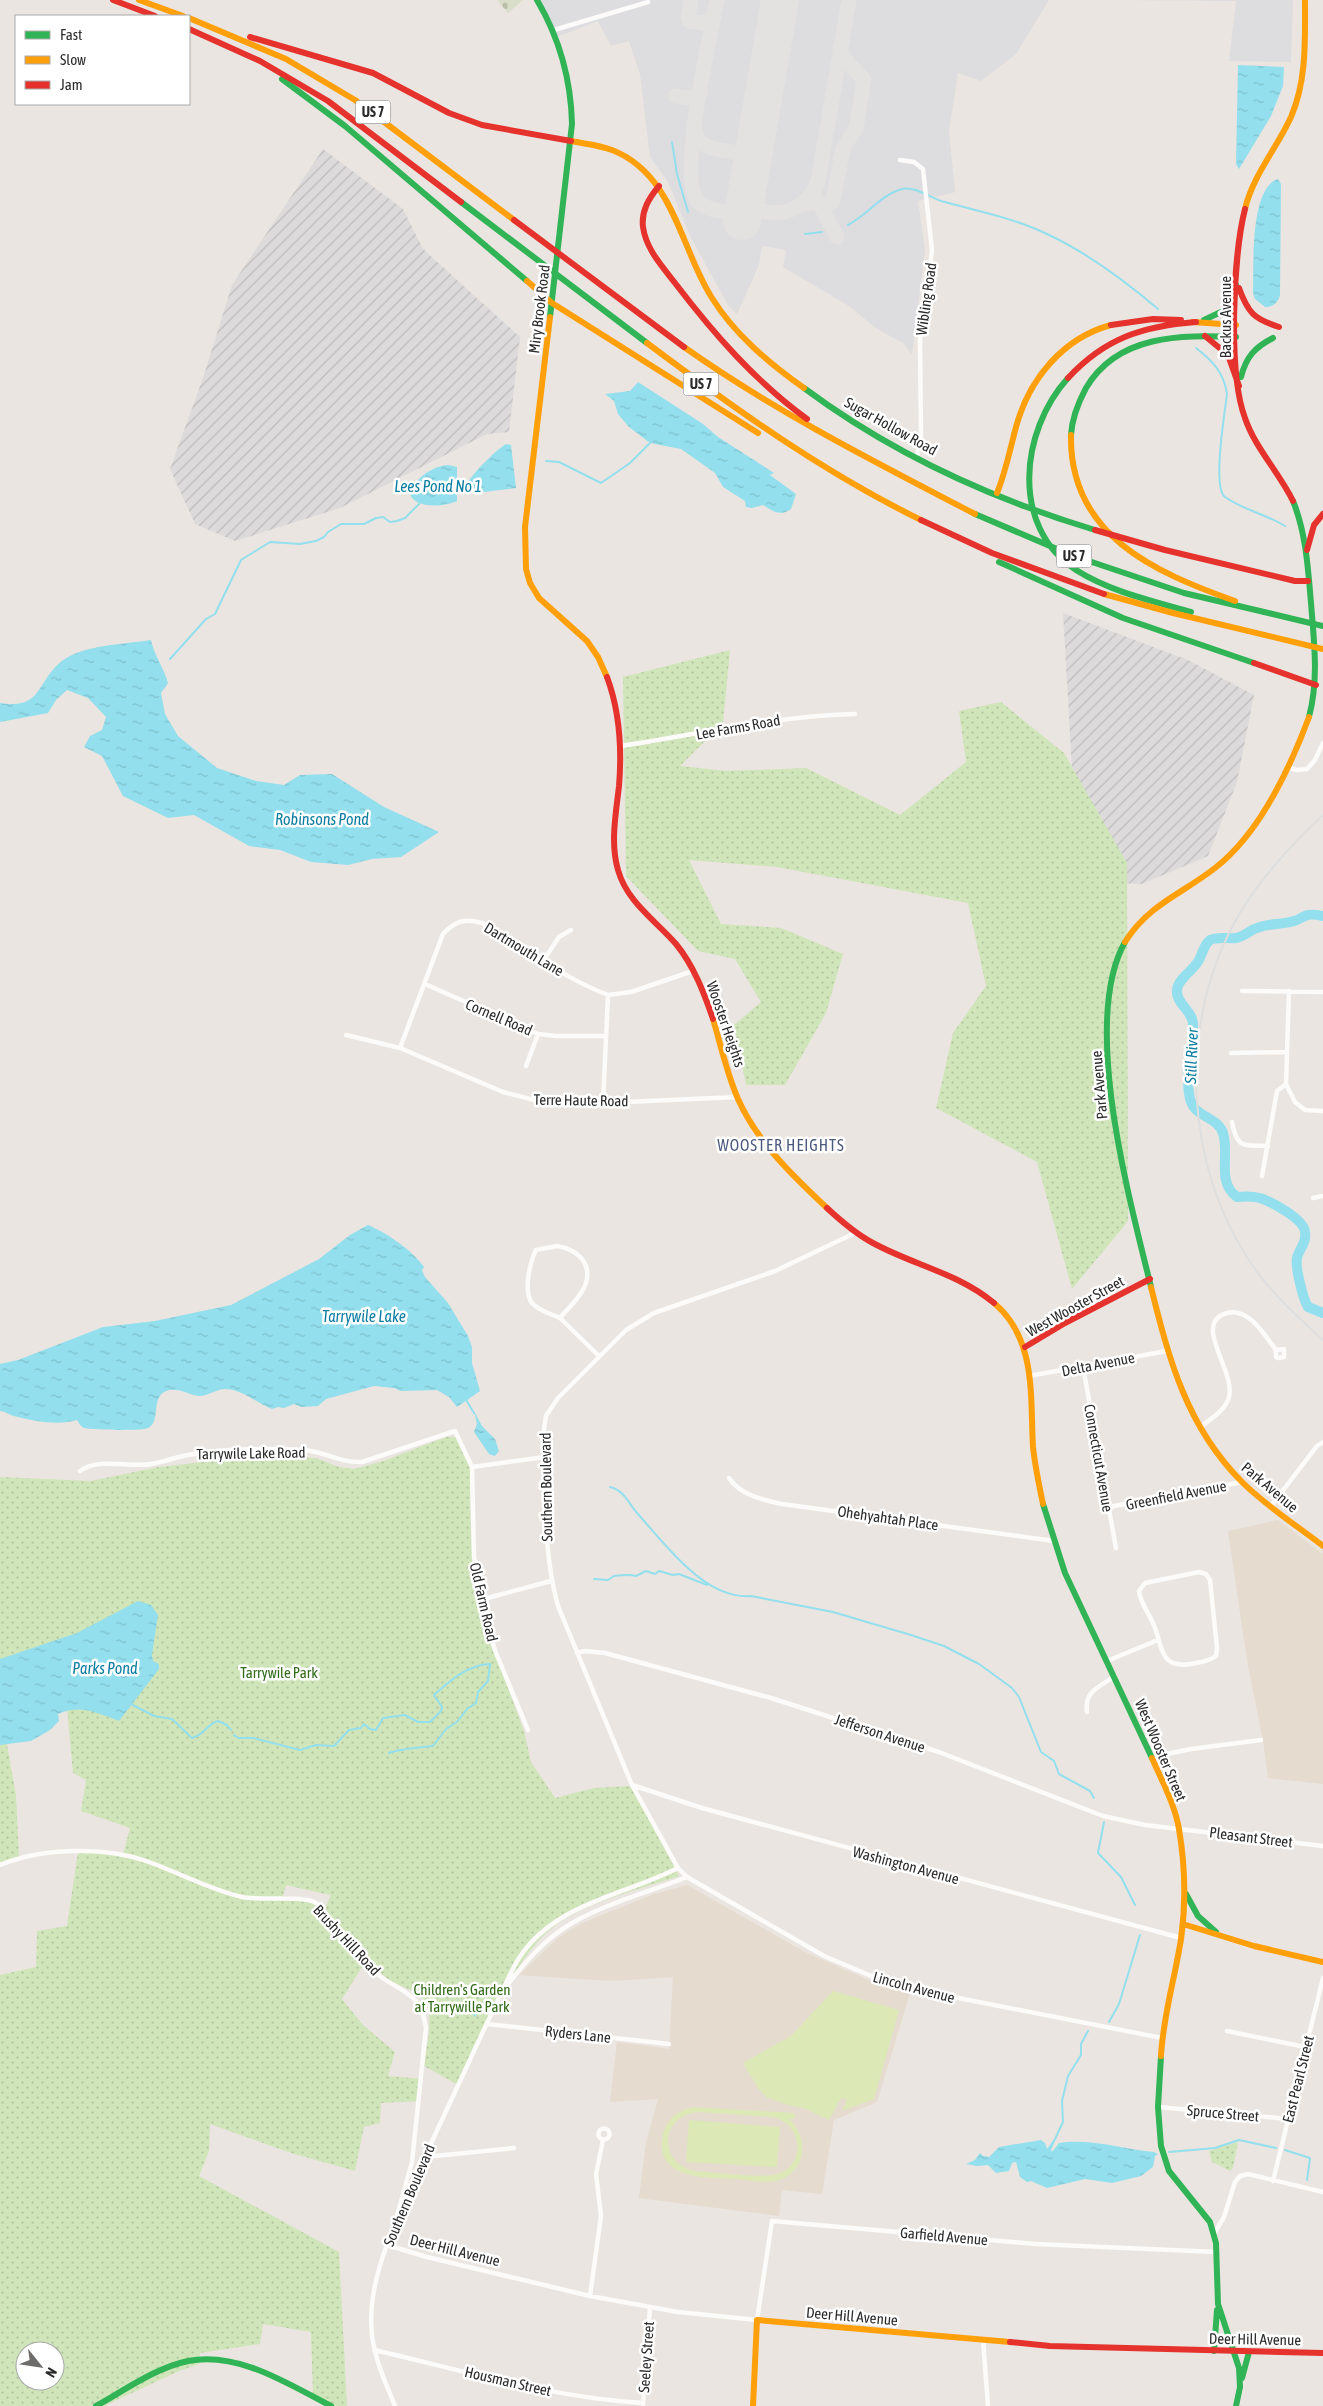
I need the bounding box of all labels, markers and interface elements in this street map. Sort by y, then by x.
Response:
legend [15,15,190,105]
text: Fast [60,26,82,43]
text: Slow [60,51,86,68]
text: Jam [60,76,83,93]
road number: US 7 [356,100,390,124]
street label: Wibling Road [912,262,940,336]
street label: Miry Brook Road [525,264,553,354]
street label: Backus Avenue [1217,276,1234,358]
road number: US 7 [684,372,718,396]
street label: Sugar Hollow Road [842,394,940,458]
water label: Lees Pond No 1 [394,477,482,495]
road number: US 7 [1056,544,1092,568]
street label: Lee Farms Road [695,711,781,743]
water label: Robinsons Pond [275,810,369,828]
street label: Dartmouth Lane [481,919,567,979]
street label: Wooster Heights [703,979,749,1069]
street label: Cornell Road [463,995,535,1039]
water label: Still River [1181,1027,1201,1085]
street label: Park Avenue [1088,1050,1110,1120]
street label: Terre Haute Road [533,1091,629,1109]
district label: WOOSTER HEIGHTS [717,1136,845,1154]
street label: West Wooster Street [1023,1272,1127,1340]
water label: Tarrywile Lake [322,1307,406,1326]
street label: Delta Avenue [1060,1349,1136,1379]
street label: Connecticut Avenue [1081,1403,1117,1513]
street label: Southern Boulevard [537,1432,555,1542]
street label: Tarrywile Lake Road [196,1444,306,1462]
street label: Park Avenue [1238,1458,1302,1516]
street label: Greenfield Avenue [1124,1477,1228,1513]
street label: Ohehyahtah Place [836,1503,940,1534]
street label: Old Farm Road [467,1561,501,1643]
water label: Parks Pond [72,1659,138,1677]
park label: Tarrywile Park [240,1664,318,1681]
street label: West Wooster Street [1132,1696,1190,1804]
street label: Jefferson Avenue [833,1710,928,1756]
street label: Pleasant Street [1208,1823,1294,1851]
street label: Washington Avenue [851,1843,961,1887]
street label: Brushy Hill Road [310,1901,384,1979]
street label: Lincoln Avenue [871,1968,957,2006]
park label: Children's Garden at Tarrywille Park [414,1981,510,2015]
street label: Ryders Lane [544,2022,612,2046]
street label: East Pearl Street [1279,2034,1317,2124]
street label: Spruce Street [1186,2101,1260,2125]
street label: Southern Boulevard [380,2141,438,2249]
street label: Garfield Avenue [899,2224,989,2248]
street label: Deer Hill Avenue [408,2231,502,2269]
street label: Deer Hill Avenue [805,2304,899,2328]
street label: Seeley Street [635,2321,657,2393]
street label: Deer Hill Avenue [1209,2330,1301,2348]
north arrow [15,2341,65,2391]
street label: Housman Street [463,2363,553,2399]
text: N [42,2365,60,2380]

